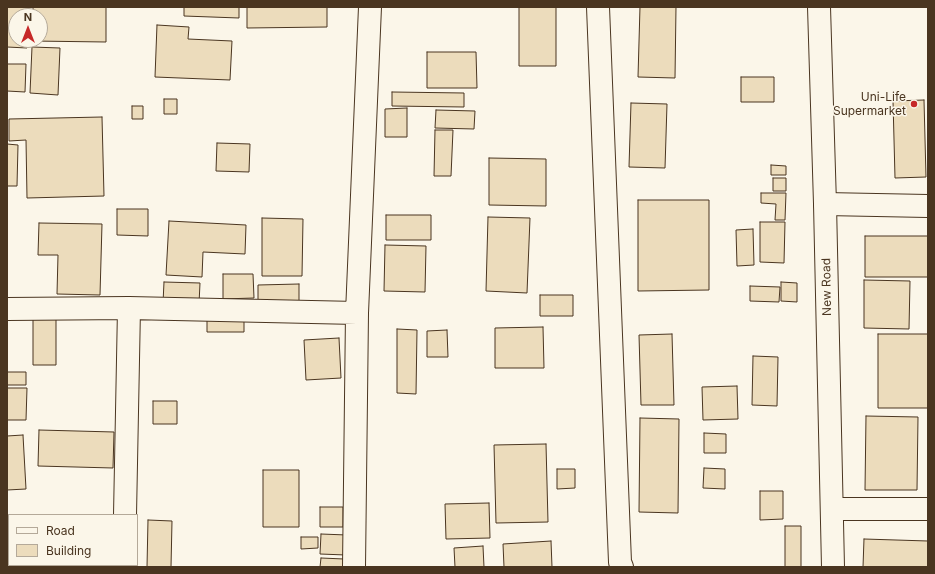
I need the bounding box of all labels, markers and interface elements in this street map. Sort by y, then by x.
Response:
north arrow [8,8,48,48]
text: N [24,10,32,24]
place label: Uni-Life Supermarket [833,90,906,118]
marker: Uni-Life Supermarket [909,99,919,109]
street label: New Road [819,258,835,316]
legend [8,514,138,566]
text: Road [46,523,75,538]
text: Building [46,543,91,558]

